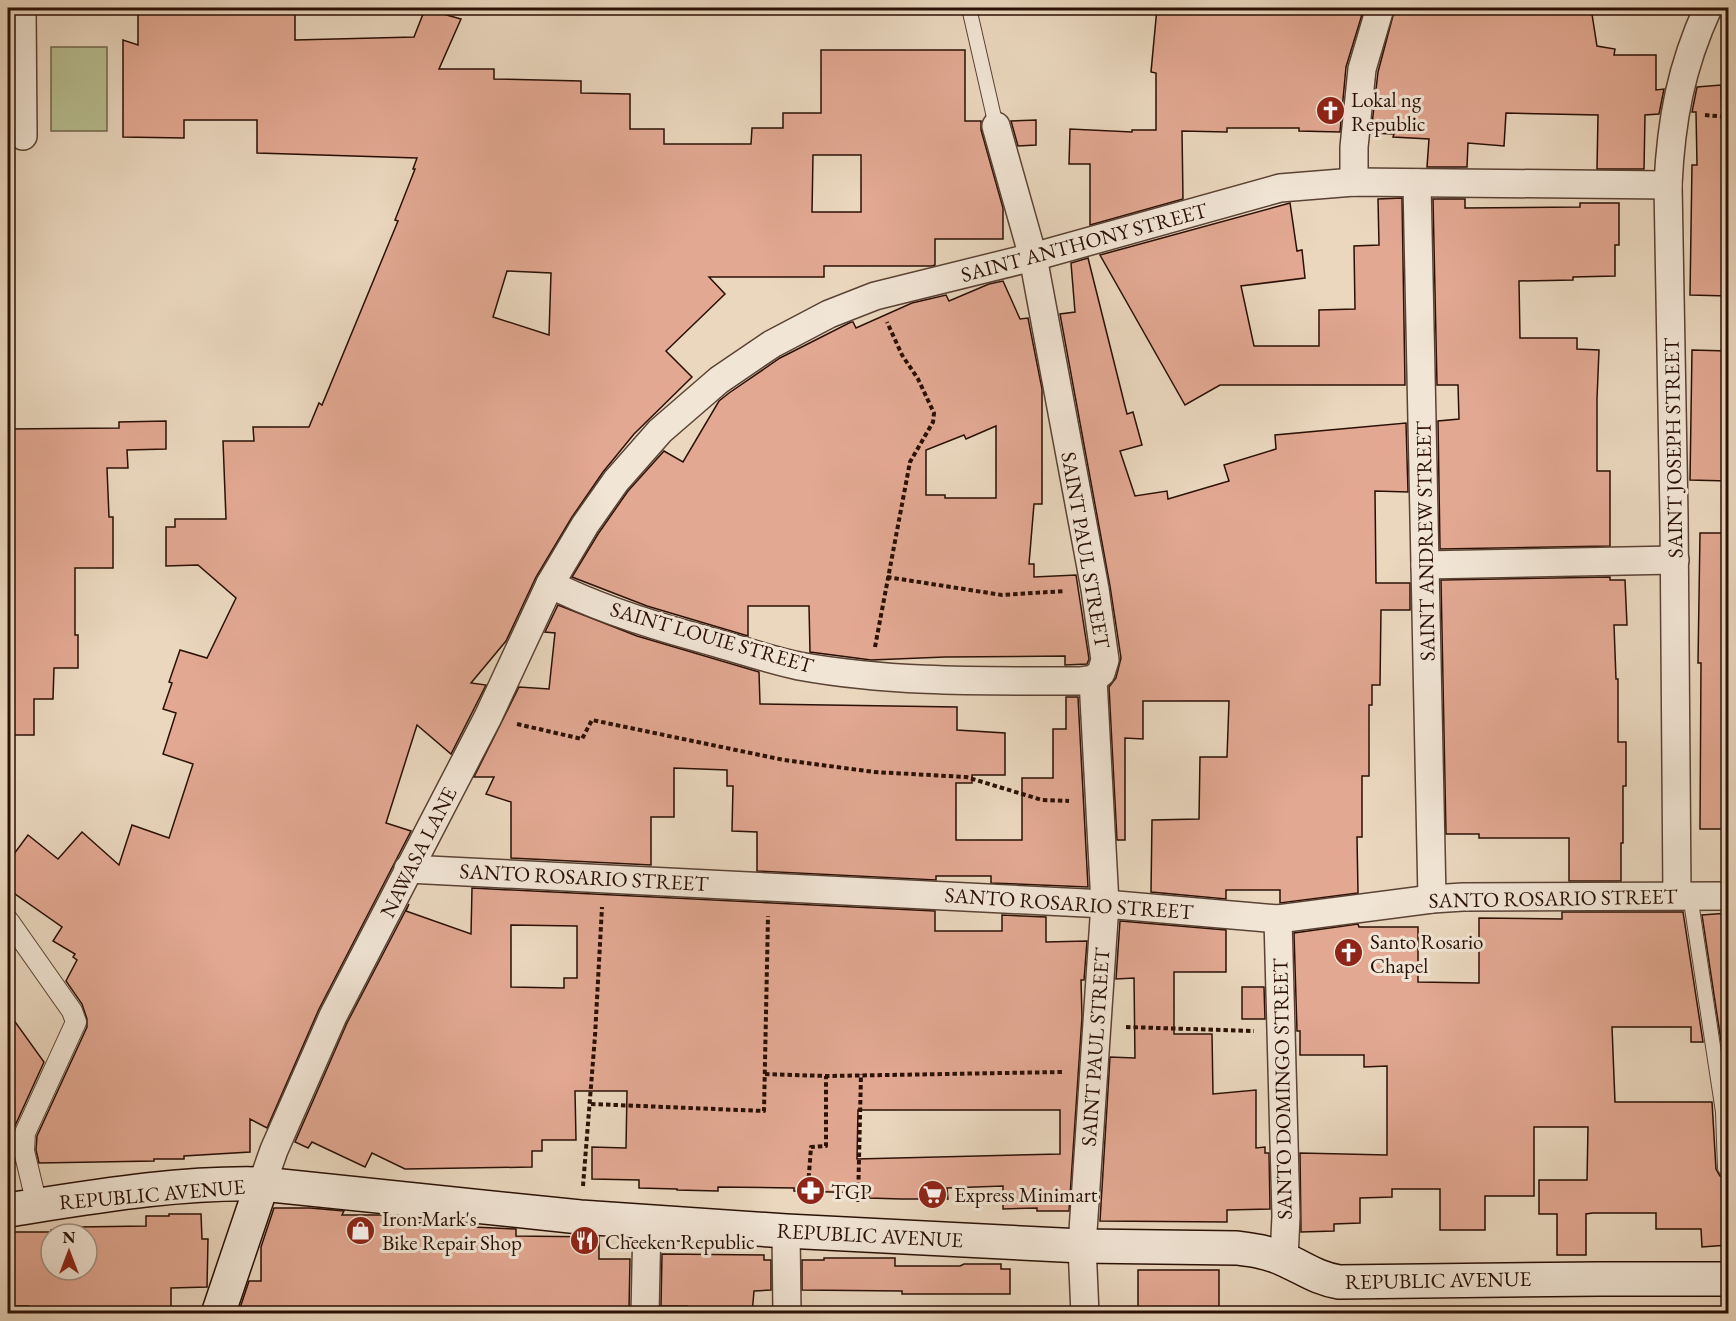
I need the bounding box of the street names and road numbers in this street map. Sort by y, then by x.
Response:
street label: SAINT ANTHONY STREET [958,196,1211,288]
street label: SAINT JOSEPH STREET [1658,337,1688,558]
street label: SAINT ANDREW STREET [1409,420,1441,661]
street label: SAINT PAUL STREET [1055,450,1117,651]
street label: SAINT LOUIE STREET [607,595,817,679]
street label: NAWASA LANE [374,782,463,922]
street label: SANTO ROSARIO STREET [459,857,710,897]
street label: SANTO ROSARIO STREET [944,881,1195,925]
street label: SANTO ROSARIO STREET [1428,882,1679,914]
street label: SAINT PAUL STREET [1075,946,1115,1147]
street label: SANTO DOMINGO STREET [1266,957,1298,1220]
street label: REPUBLIC AVENUE [58,1172,246,1216]
street label: REPUBLIC AVENUE [776,1217,964,1253]
street label: REPUBLIC AVENUE [1345,1265,1532,1295]

